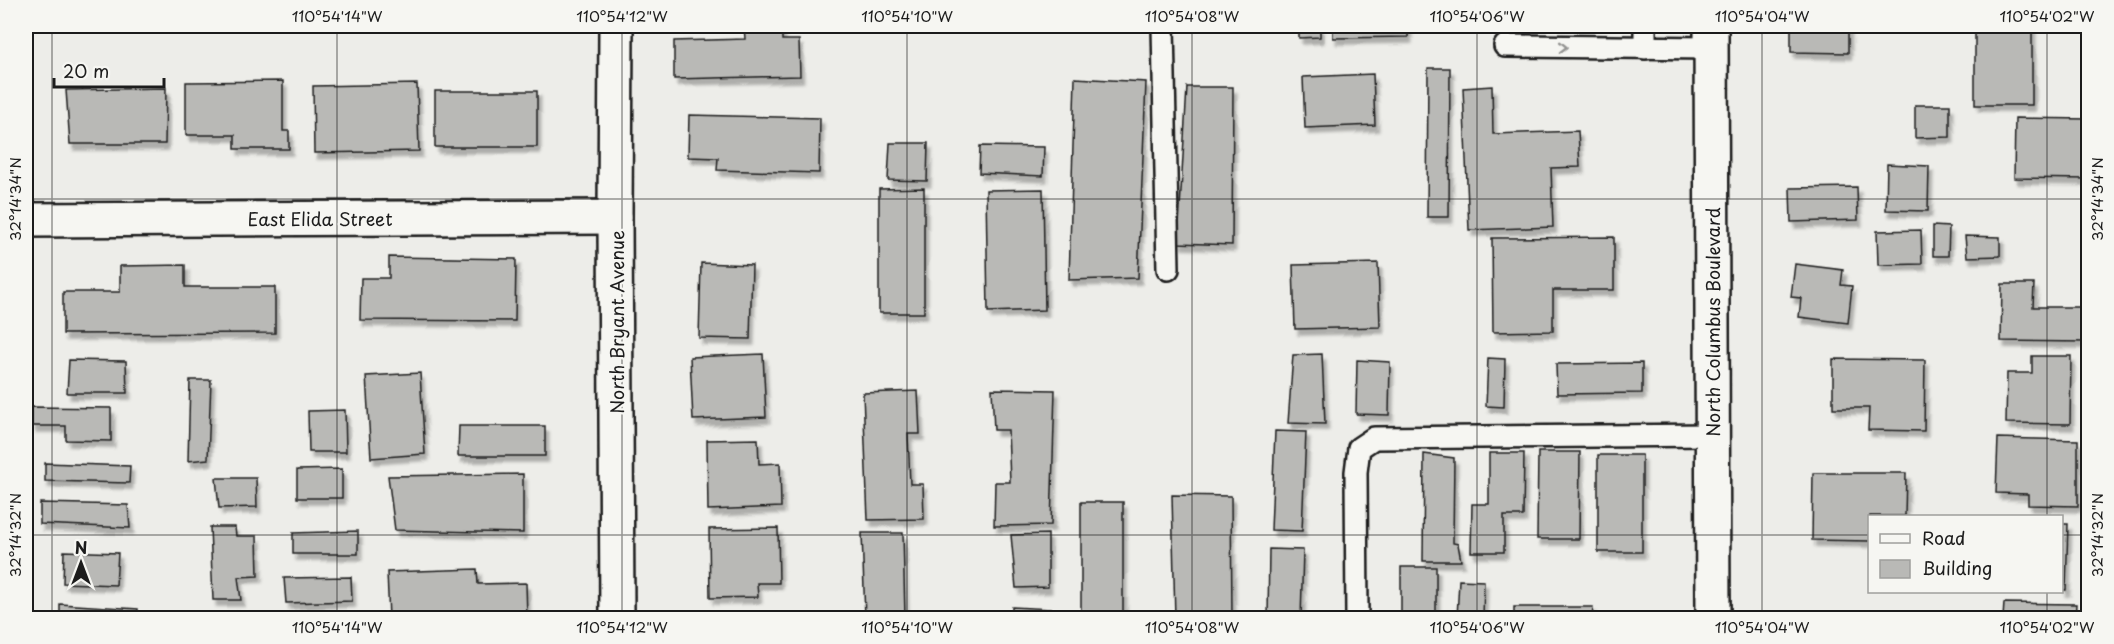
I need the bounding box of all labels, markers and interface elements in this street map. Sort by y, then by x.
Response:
text: 110°54'14"W [292,4,383,27]
text: 110°54'12"W [576,4,668,27]
text: 110°54'10"W [861,4,953,27]
text: 110°54'08"W [1145,4,1240,27]
text: 110°54'06"W [1429,4,1525,27]
text: 110°54'04"W [1715,4,1810,27]
text: 110°54'02"W [2000,4,2095,27]
one-way arrow [1559,41,1568,53]
scale bar [54,51,164,89]
text: 20 m [63,57,109,84]
text: 32°14'34"N [3,157,26,241]
text: 32°14'34"N [2085,157,2108,241]
street label: East Elida Street [247,205,393,232]
street label: North Columbus Boulevard [1699,207,1726,437]
street label: North Bryant Avenue [603,230,630,414]
text: 32°14'32"N [3,493,26,577]
text: 32°14'32"N [2085,493,2108,577]
legend [1868,515,2063,593]
text: Road [1922,524,1966,551]
north arrow [51,533,111,593]
text: N [75,535,87,559]
text: Building [1922,554,1992,581]
text: 110°54'14"W [292,615,383,638]
text: 110°54'12"W [576,615,668,638]
text: 110°54'10"W [861,615,953,638]
text: 110°54'08"W [1145,615,1240,638]
text: 110°54'06"W [1429,615,1525,638]
text: 110°54'04"W [1715,615,1810,638]
text: 110°54'02"W [2000,615,2095,638]

